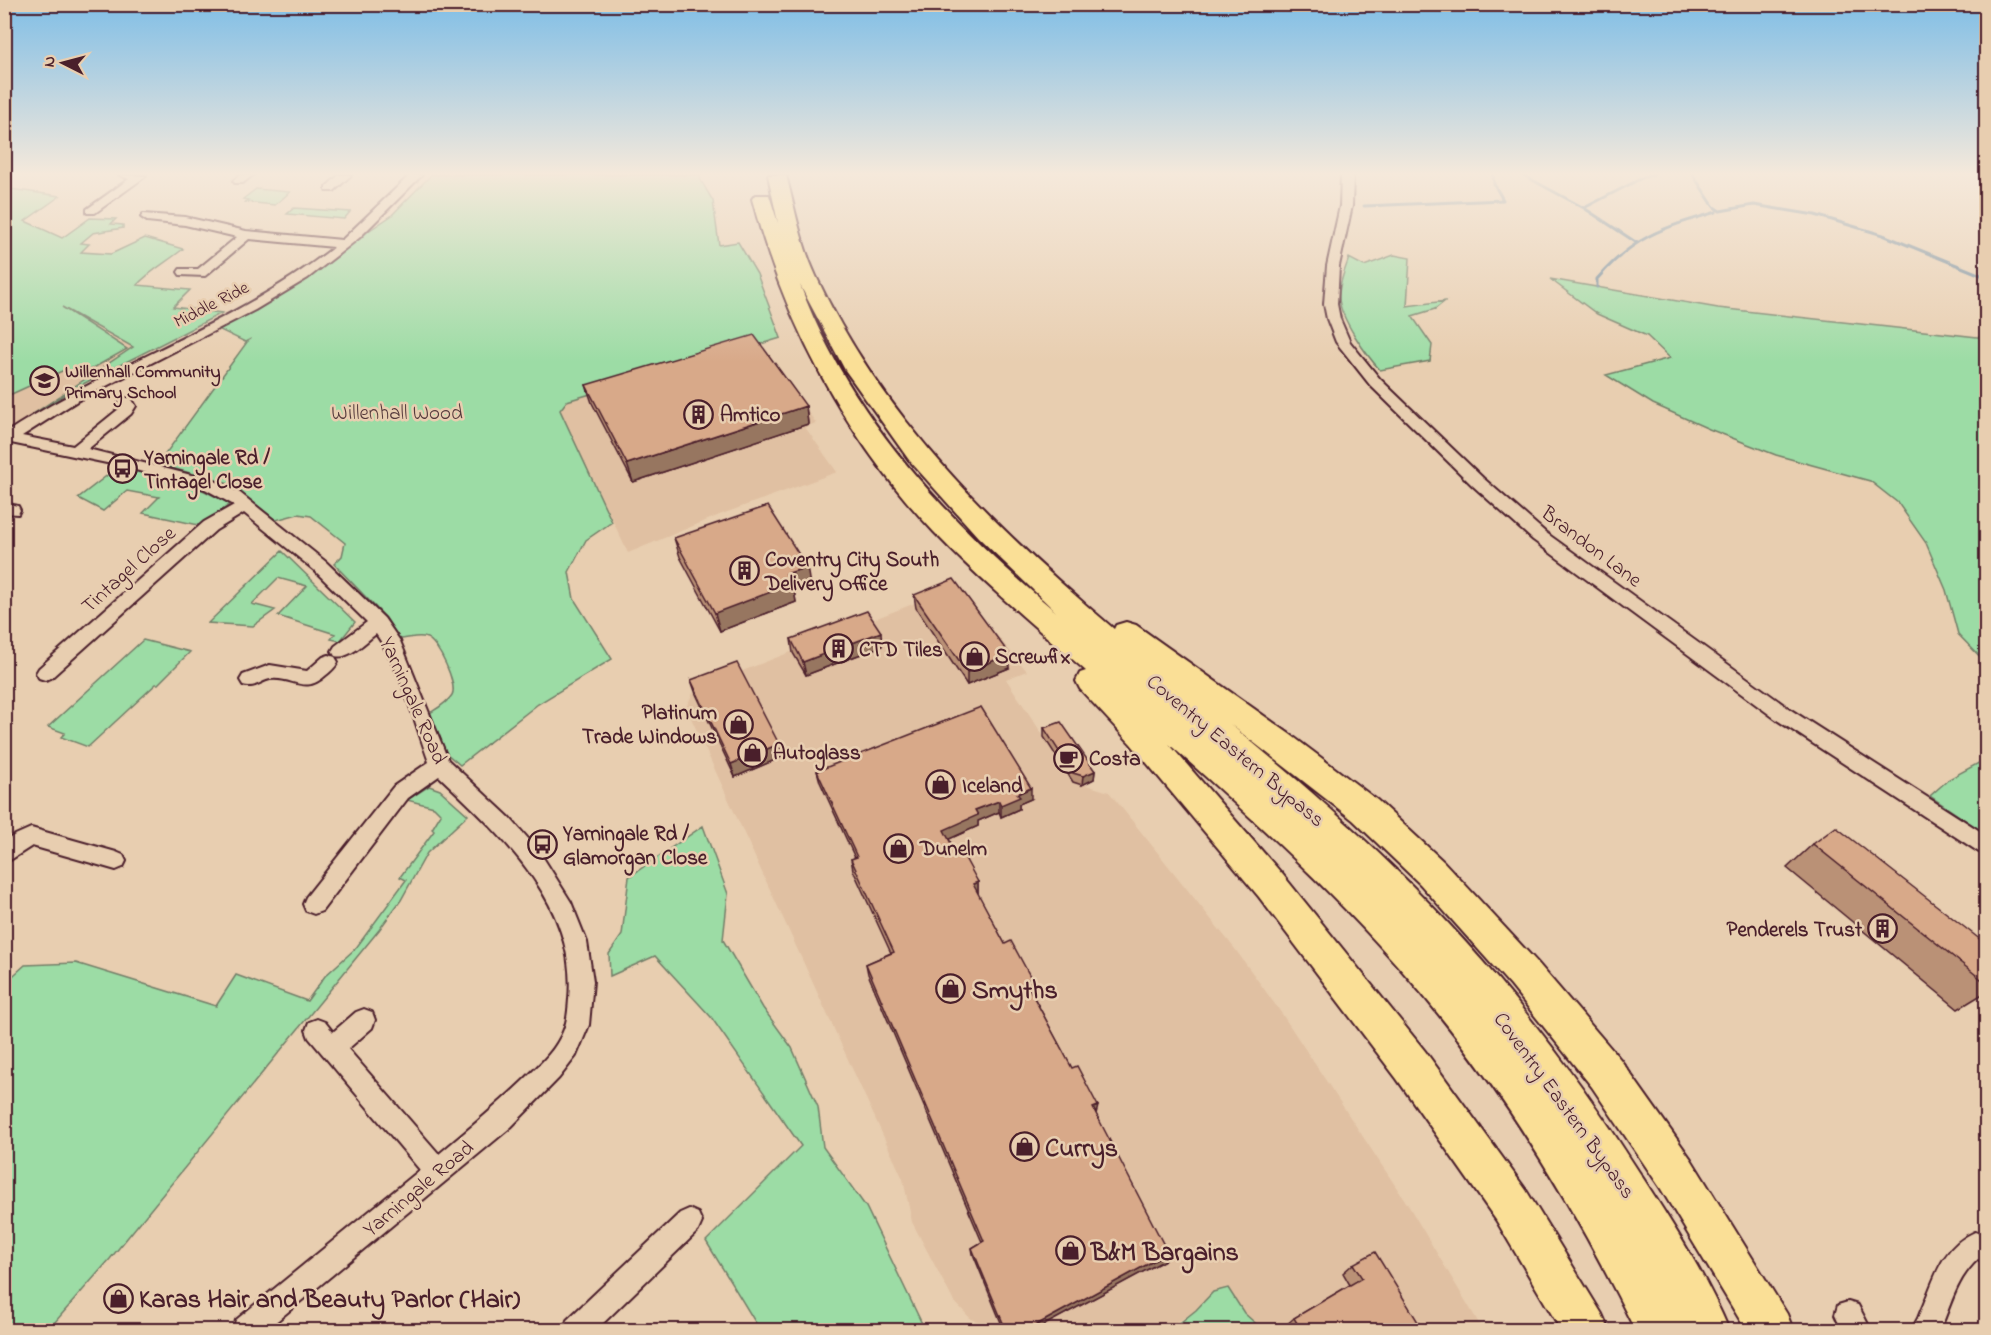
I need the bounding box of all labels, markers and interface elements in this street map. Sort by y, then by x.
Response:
north arrow [33,33,93,93]
text: N [38,55,63,68]
street label: Middle Ride [170,275,255,336]
place label: Willenhall Community Primary School [65,360,220,408]
school or university icon: Willenhall Community Primary School [28,365,60,397]
building icon: Amtico [683,398,715,430]
park label: Willenhall Wood [331,399,463,429]
place label: Amtico [720,401,780,431]
place label: Yarningale Rd / Tintagel Close [143,444,271,500]
bus stop icon: Yarningale Rd / Tintagel Close [107,453,139,485]
street label: Brandon Lane [1533,499,1648,596]
street label: Tintagel Close [75,519,185,623]
place label: Coventry City South Delivery Office [764,546,939,602]
building icon: Coventry City South Delivery Office [728,555,760,587]
street label: Yarningale Road [369,632,454,770]
building icon: CTD Tiles [822,633,854,665]
place label: CTD Tiles [859,636,943,666]
shop icon: Screwfix [958,640,990,672]
place label: Screwfix [995,643,1070,673]
street label: Coventry Eastern Bypass [1138,668,1330,837]
place label: Platinum Trade Windows [582,699,717,753]
shop icon: Platinum Trade Windows [722,708,754,740]
shop icon: Autoglass [736,736,768,768]
place label: Autoglass [773,739,861,771]
cafe icon: Costa [1052,742,1084,774]
place label: Costa [1089,745,1141,775]
shop icon: Iceland [925,769,957,801]
place label: Iceland [962,772,1023,802]
place label: Yarningale Rd / Glamorgan Close [562,820,708,876]
bus stop icon: Yarningale Rd / Glamorgan Close [526,829,558,861]
shop icon: Dunelm [883,832,915,864]
place label: Dunelm [919,835,987,865]
building icon: Penderels Trust [1867,913,1899,945]
place label: Penderels Trust [1727,916,1863,946]
shop icon: Smyths [935,973,967,1005]
place label: Smyths [972,973,1058,1011]
street label: Coventry Eastern Bypass [1484,1006,1642,1207]
shop icon: Currys [1008,1131,1040,1163]
place label: Currys [1045,1131,1118,1169]
street label: Yarningale Road [357,1134,483,1246]
shop icon: B&M Bargains [1054,1235,1086,1267]
place label: B&M Bargains [1090,1235,1239,1274]
shop icon: Karas Hair and Beauty Parlor (Hair) [102,1282,134,1314]
place label: Karas Hair and Beauty Parlor (Hair) [139,1282,520,1320]

